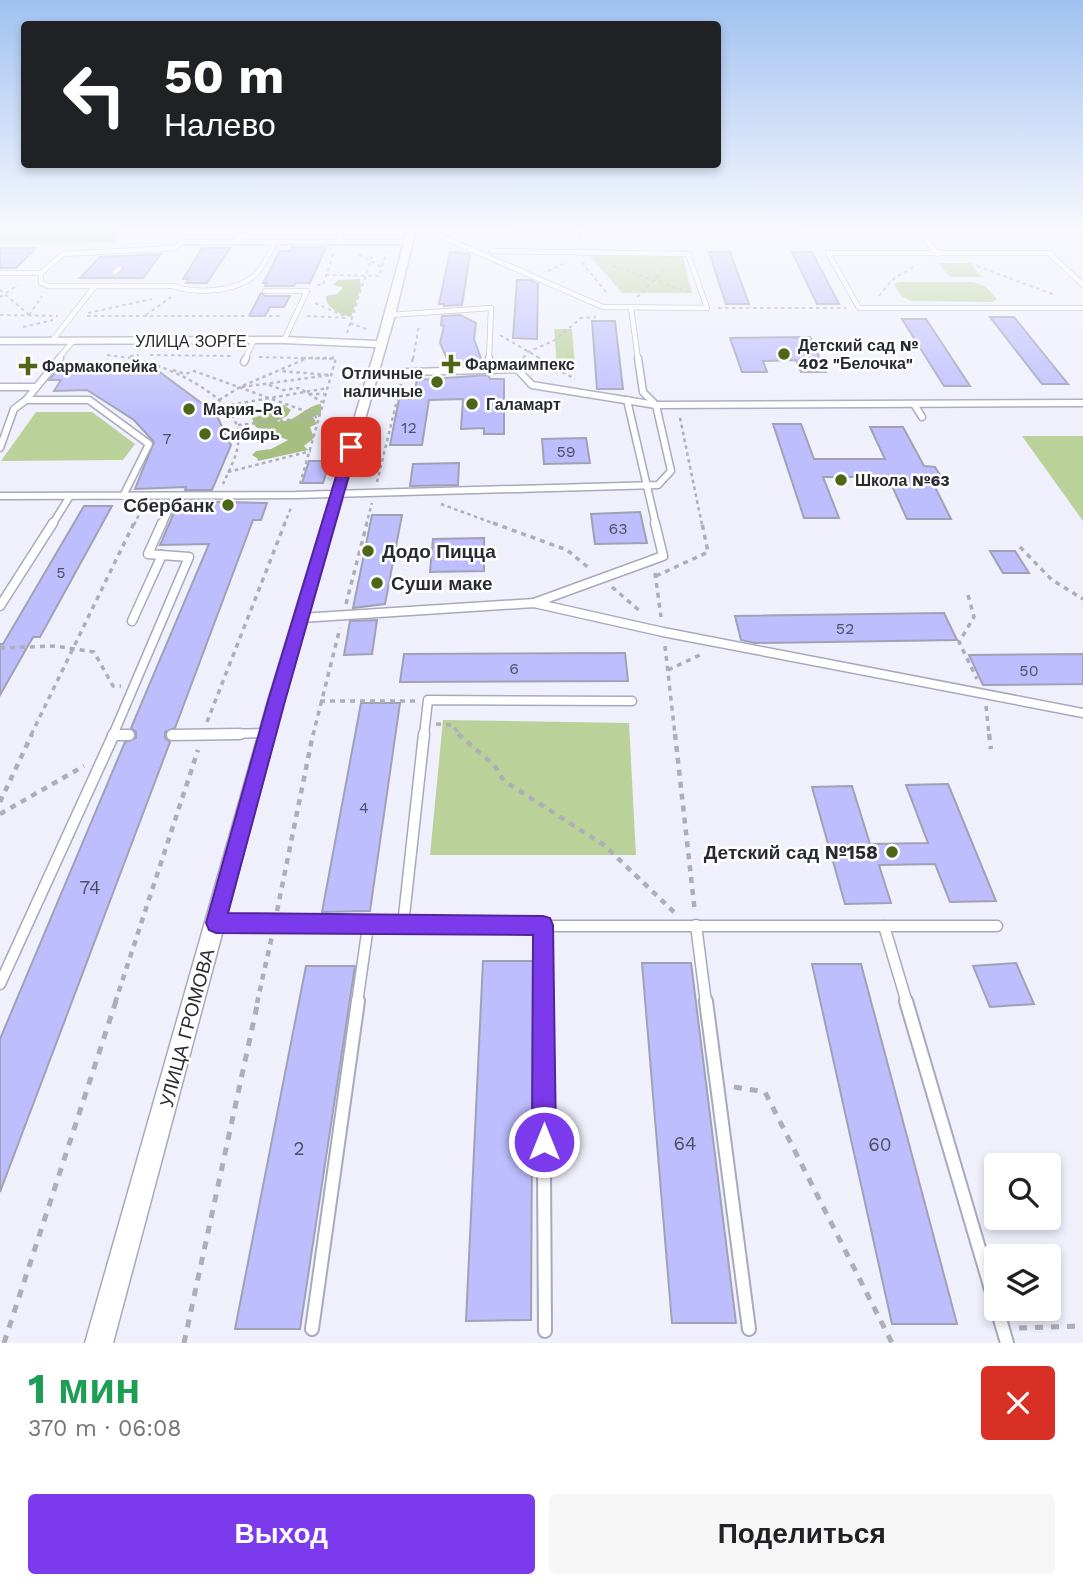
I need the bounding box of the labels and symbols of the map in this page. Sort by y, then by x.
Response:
street label: УЛИЦА ЗОРГЕ [135,332,247,351]
place label: Детский сад № 402 "Белочка" [798,336,919,373]
marker: Детский сад № 402 "Белочка" [776,346,792,362]
place label: Фармаимпекс [465,355,575,374]
marker: Фармаимпекс [443,356,459,372]
place label: Фармакопейка [42,357,158,376]
marker: Фармакопейка [20,358,36,374]
place label: Отличные наличные [341,364,423,401]
marker: Отличные наличные [429,374,445,390]
place label: Галамарт [486,395,561,414]
marker: Галамарт [464,396,480,412]
place label: Мария-Ра [203,400,282,419]
marker: Мария-Ра [181,401,197,417]
pin [321,417,381,477]
house number: 12 [401,418,417,437]
place label: Сибирь [219,425,280,444]
marker: Сибирь [197,426,213,442]
house number: 7 [163,429,172,448]
house number: 59 [556,442,576,461]
place label: Школа №63 [855,471,950,490]
marker: Школа №63 [833,472,849,488]
place label: Сбербанк [123,494,214,517]
marker: Сбербанк [220,497,236,513]
house number: 63 [608,519,628,538]
place label: Додо Пицца [382,540,496,563]
marker: Додо Пицца [360,543,376,559]
house number: 5 [56,563,66,582]
place label: Суши маке [391,572,493,595]
marker: Суши маке [369,575,385,591]
house number: 52 [836,619,854,638]
house number: 6 [509,659,519,678]
house number: 50 [1019,661,1039,680]
house number: 4 [359,798,369,817]
place label: Детский сад №158 [704,841,878,864]
marker: Детский сад №158 [884,844,900,860]
house number: 74 [80,876,101,899]
street label: УЛИЦА ГРОМОВА [155,946,219,1110]
position arrow [507,1105,581,1179]
house number: 64 [673,1132,697,1155]
house number: 60 [868,1133,892,1156]
house number: 2 [293,1137,305,1160]

